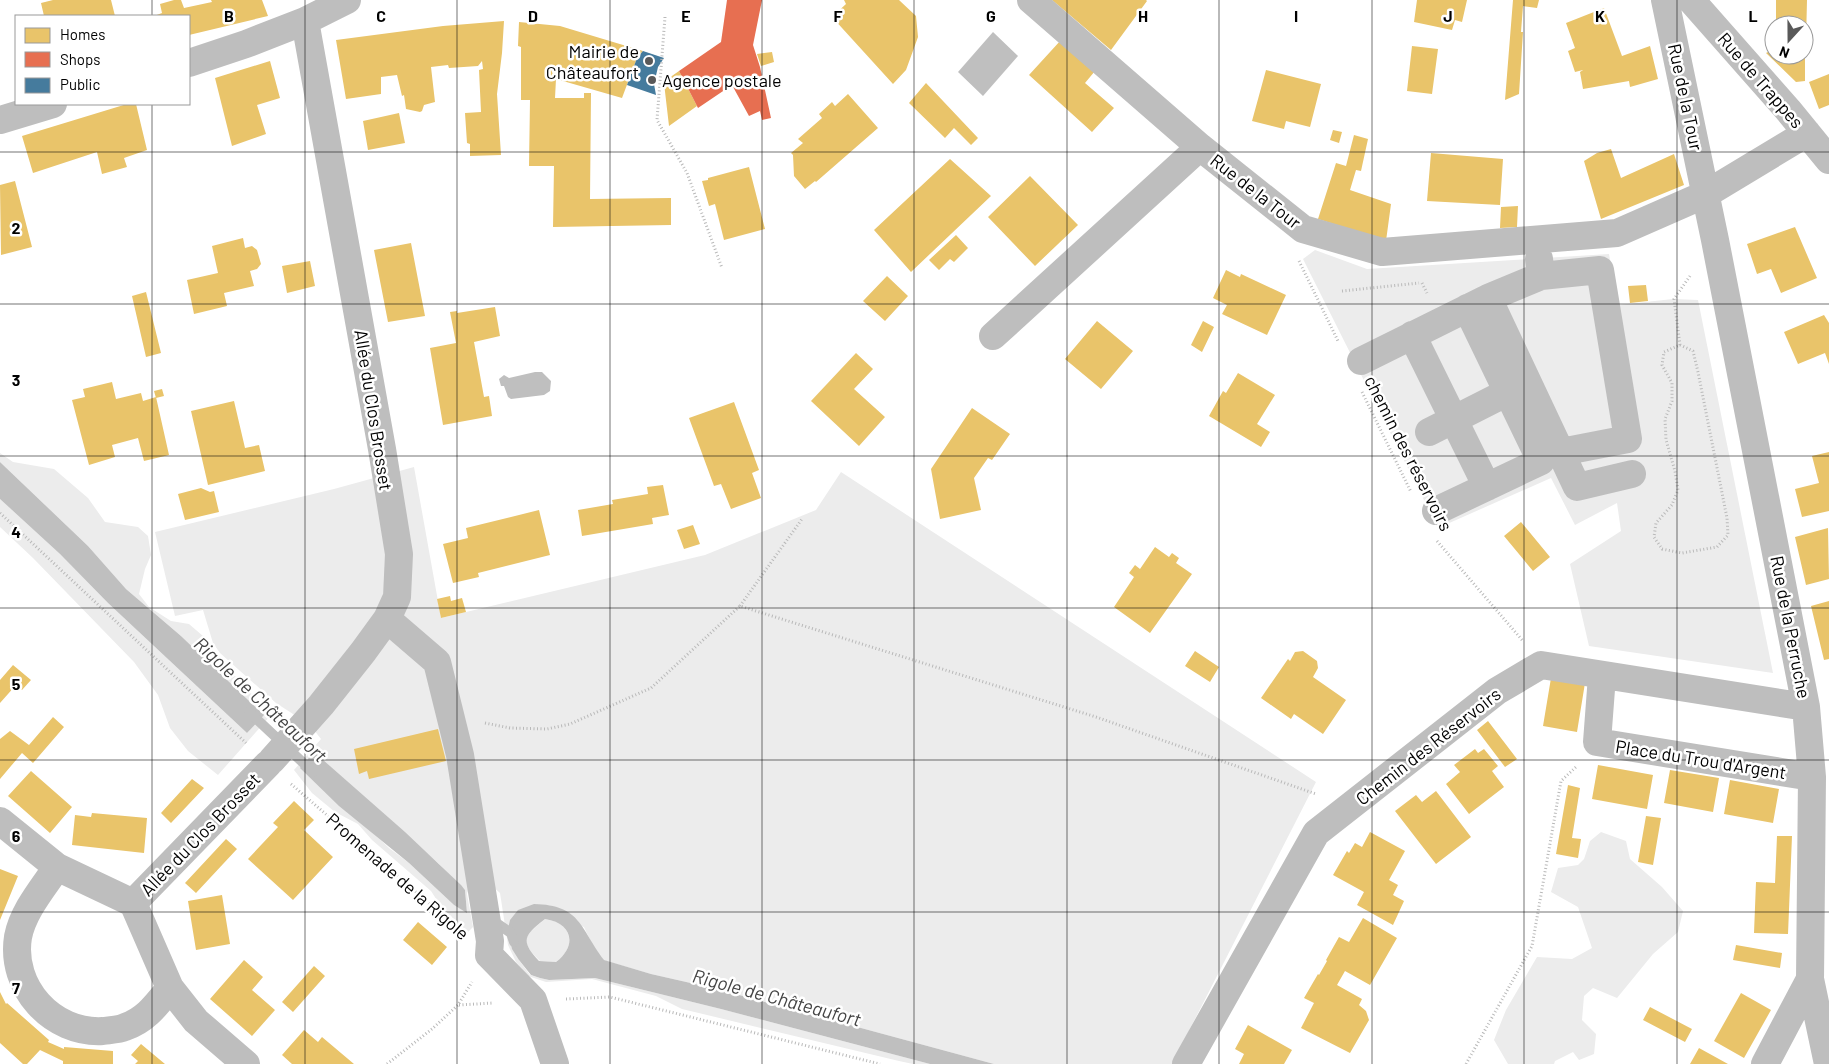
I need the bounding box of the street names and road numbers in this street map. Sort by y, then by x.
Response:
street label: Rue de Trappes [1713,28,1809,132]
street label: Rue de la Tour [1664,41,1708,153]
street label: Rue de la Tour [1206,149,1306,233]
street label: Allée du Clos Brosset [350,328,398,492]
street label: chemin des réservoirs [1360,371,1458,535]
street label: Rue de la Perruche [1766,554,1816,700]
street label: Chemin des Réservoirs [1351,683,1505,809]
street label: Place du Trou d'Argent [1614,735,1788,783]
street label: Allée du Clos Brosset [136,768,264,900]
street label: Promenade de la Rigole [322,808,474,944]

